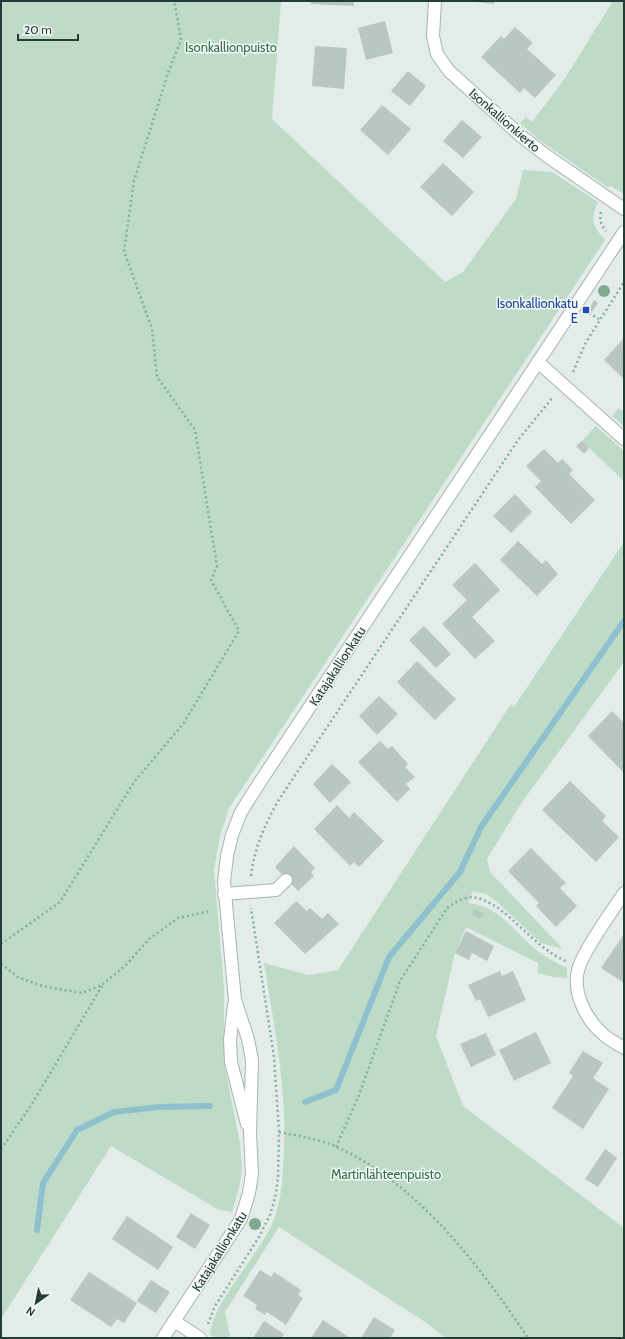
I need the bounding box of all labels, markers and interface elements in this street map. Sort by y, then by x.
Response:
scale bar [18,16,78,42]
text: 20 m [24,22,52,37]
park label: Isonkallionpuisto [185,39,277,55]
street label: Isonkallionkierto [466,85,544,155]
place label: Isonkallionkatu E [497,295,578,326]
marker: Isonkallionkatu E [581,305,591,315]
street label: Katajakallionkatu [305,623,370,709]
park label: Martinlähteenpuisto [331,1166,441,1182]
street label: Katajakallionkatu [188,1208,251,1295]
north arrow [16,1283,56,1323]
text: N [23,1303,38,1319]

